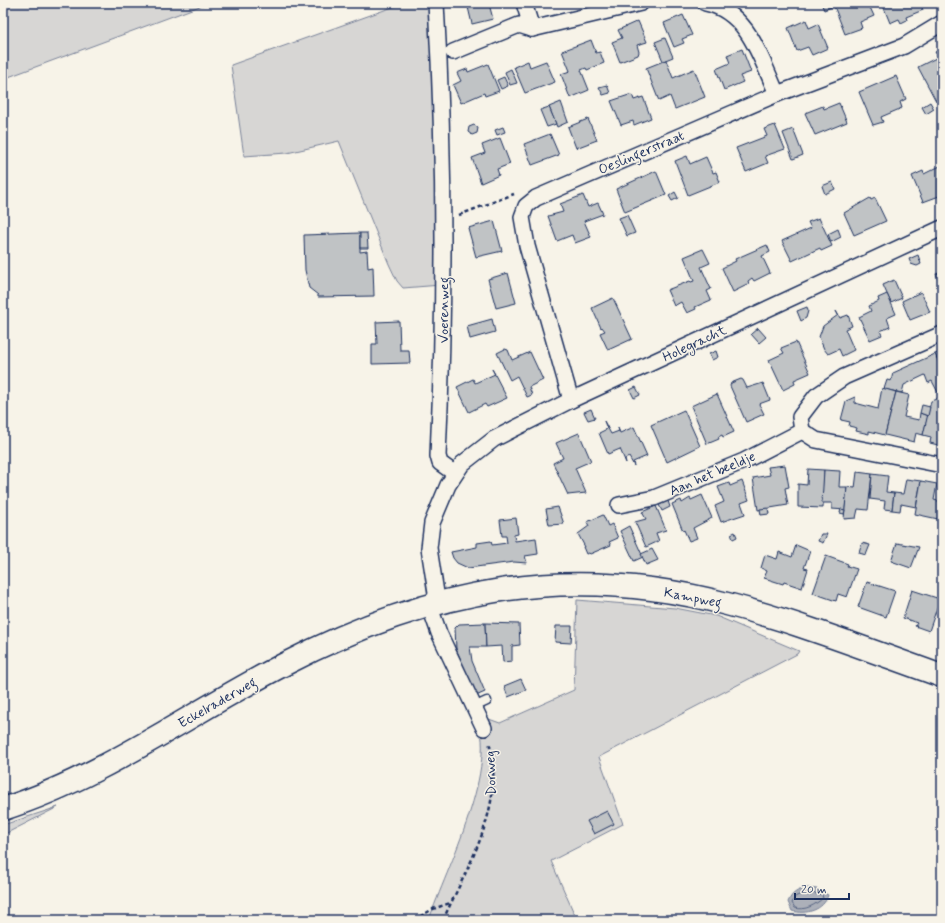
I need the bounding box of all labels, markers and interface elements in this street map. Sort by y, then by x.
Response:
street label: Oeslingerstraat [596,127,688,181]
street label: Voerenweg [435,277,455,343]
street label: Holegracht [660,321,730,367]
street label: Aan het beeldje [667,448,758,500]
street label: Kampweg [662,584,723,614]
street label: Eckelraderweg [175,673,261,734]
street label: Dorweg [481,750,501,796]
scale bar [795,875,849,901]
text: 20 m [801,882,827,898]

